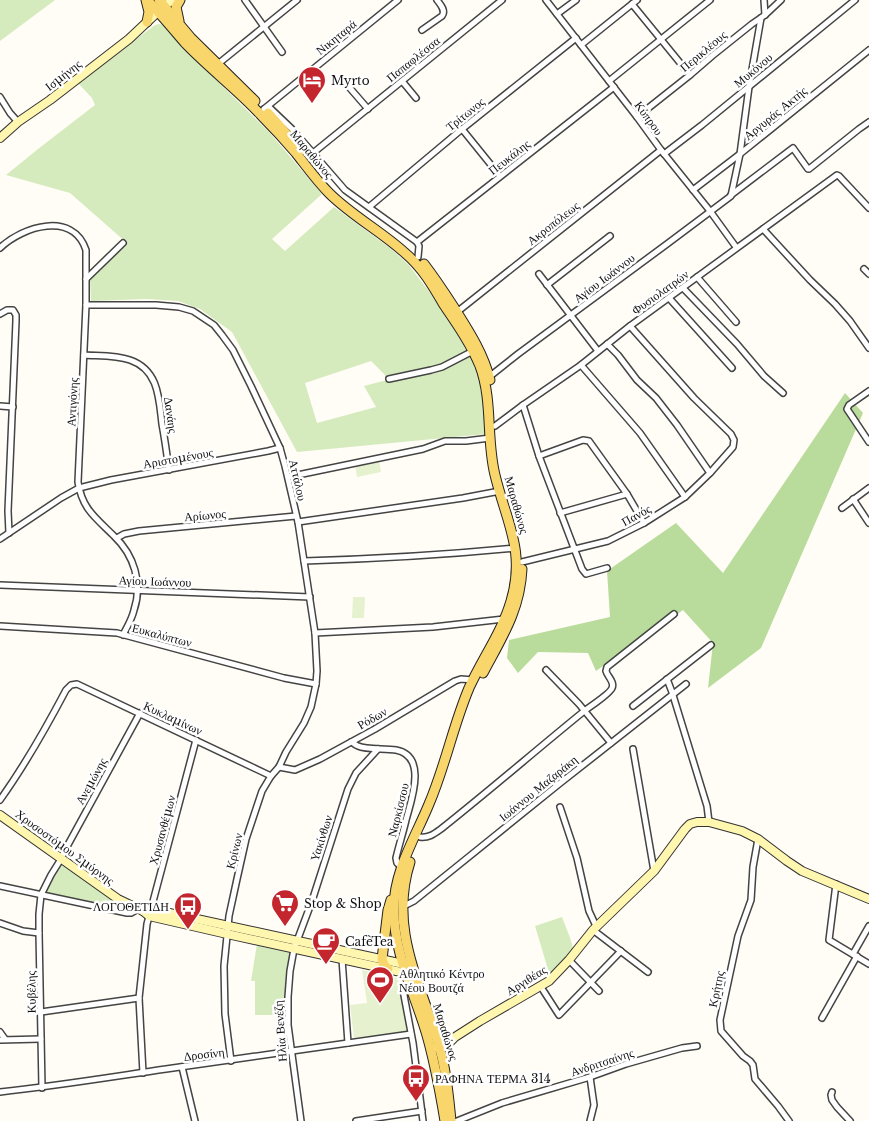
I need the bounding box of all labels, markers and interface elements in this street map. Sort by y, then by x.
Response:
street label: Νικηταρά [313,16,360,58]
street label: Περικλέους [677,27,730,75]
street label: Παπαφλέσσα [383,32,443,85]
street label: Μυκόνου [731,50,775,90]
street label: Ισμήνης [42,56,84,94]
hotel icon: Myrto [297,65,327,104]
place label: Myrto [331,73,370,88]
street label: Αργυράς Ακτής [740,83,810,143]
street label: Τρίτωνος [443,94,488,134]
street label: Κύπρου [632,98,666,138]
street label: Μαραθώνος [287,127,337,182]
street label: Πευκάλης [485,136,533,178]
street label: Ακροπόλεως [524,198,582,248]
street label: Αγίου Ιωάννου [570,250,638,306]
street label: Φυσιολατρών [629,266,692,318]
street label: Αντιγόνης [63,377,81,427]
street label: Δανάης [161,396,181,434]
street label: Αριστομένους [142,444,214,472]
street label: Αττάλου [286,458,310,502]
street label: Μαραθώνος [502,475,532,536]
street label: Πανός [619,501,653,529]
street label: Αρίωνος [183,506,227,524]
street label: Αγίου Ιωάννου [118,572,192,590]
street label: Ευκαλύπτων [130,620,194,650]
street label: Κυκλαμίνων [141,698,205,738]
street label: Ρόδων [355,703,390,732]
street label: Ιωάννου Μαζαράκη [496,752,580,824]
street label: Ανεμώνης [72,755,110,807]
street label: Ναρκίσσου [384,781,412,839]
street label: Χρυσανθέμων [145,793,179,866]
street label: Χρυσοστόμου Σμύρνης [13,806,118,888]
street label: Υακίνθων [307,813,336,863]
street label: Κρίνων [222,831,246,871]
supermarket icon: Stop & Shop [270,888,300,927]
bus stop icon: ΛΟΓΟΘΕΤΙΔΗ [173,891,203,930]
place label: Stop & Shop [304,896,382,911]
place label: ΛΟΓΟΘΕΤΙΔΗ [93,899,169,914]
cafe icon: CafèTea [311,926,341,965]
place label: CafèTea [345,934,394,949]
street label: Αργιθέας [503,962,549,998]
sports icon: Αθλητικό Κέντρο Νέου Βουτζά [365,965,395,1004]
place label: Αθλητικό Κέντρο Νέου Βουτζά [399,966,485,995]
street label: Κρήτης [705,969,727,1009]
street label: Κυβέλης [23,970,39,1013]
street label: Ηλία Βενέζη [270,1000,290,1062]
street label: Μαραθώνος [430,1002,462,1063]
street label: Δροσίνη [183,1044,225,1064]
street label: Ανδριτσαίνης [569,1045,636,1079]
bus stop icon: ΡΑΦΗΝΑ ΤΕΡΜΑ 314 [401,1063,431,1102]
place label: ΡΑΦΗΝΑ ΤΕΡΜΑ 314 [435,1071,551,1086]

